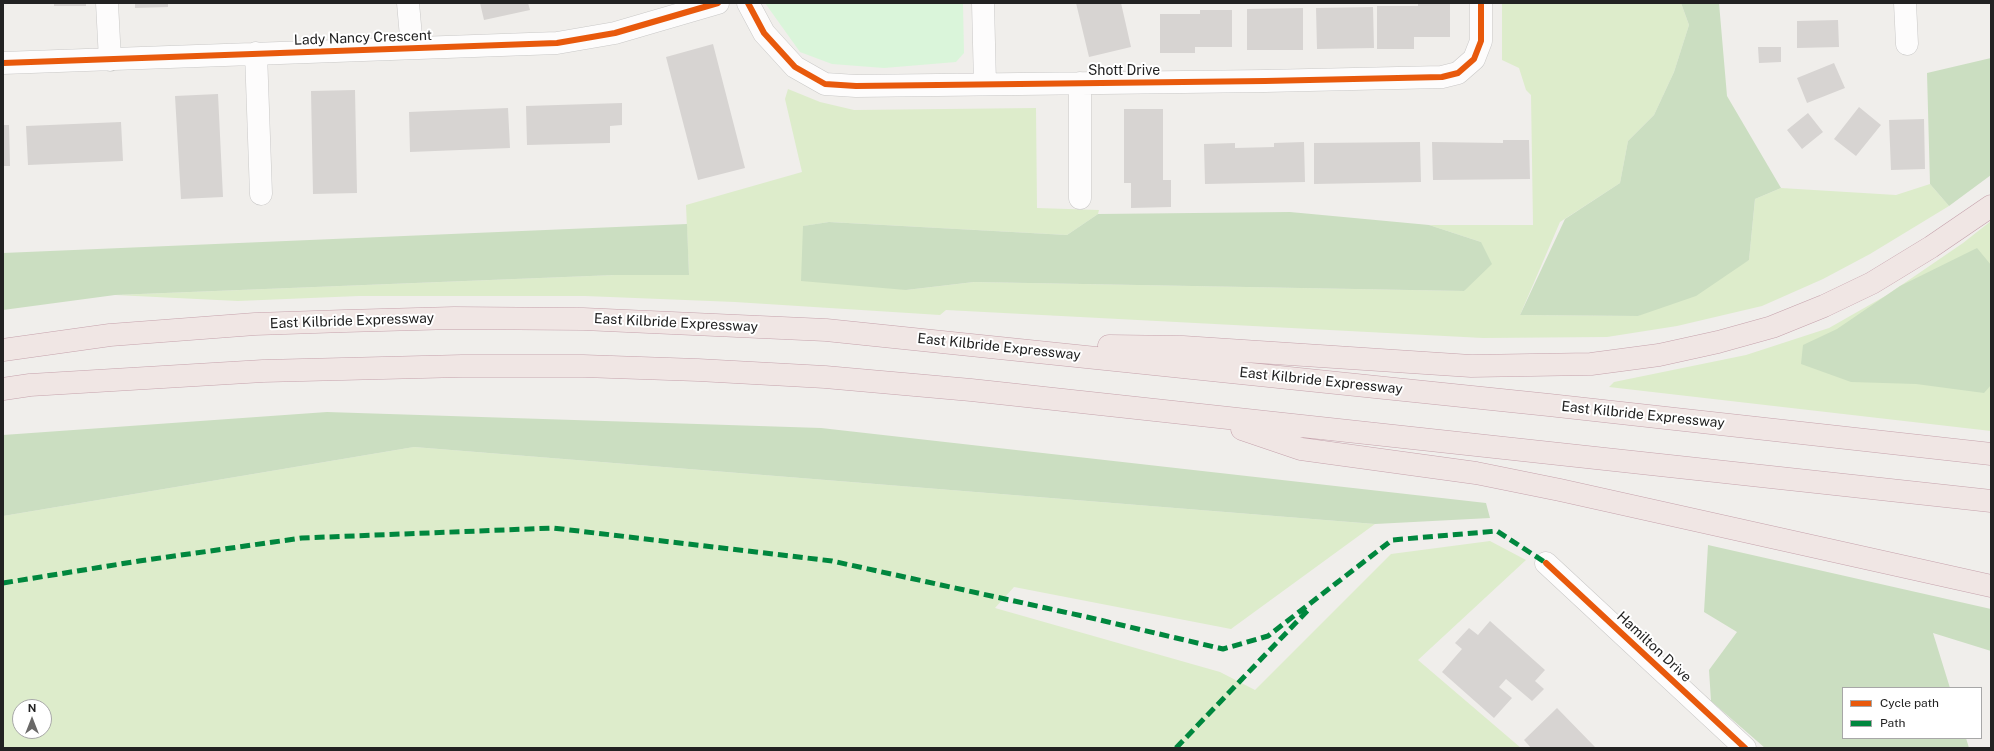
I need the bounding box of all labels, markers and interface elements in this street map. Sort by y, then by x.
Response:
street label: Lady Nancy Crescent [294,27,432,49]
street label: Shott Drive [1088,63,1160,79]
street label: East Kilbride Expressway [270,310,434,332]
street label: East Kilbride Expressway [594,310,758,336]
street label: East Kilbride Expressway [916,330,1082,364]
street label: East Kilbride Expressway [1238,364,1404,398]
street label: East Kilbride Expressway [1560,398,1726,432]
street label: Hamilton Drive [1613,608,1695,686]
legend [1842,687,1982,739]
text: Cycle path [1880,696,1939,710]
north arrow [12,699,52,739]
text: N [28,702,36,714]
text: Path [1880,716,1906,730]

